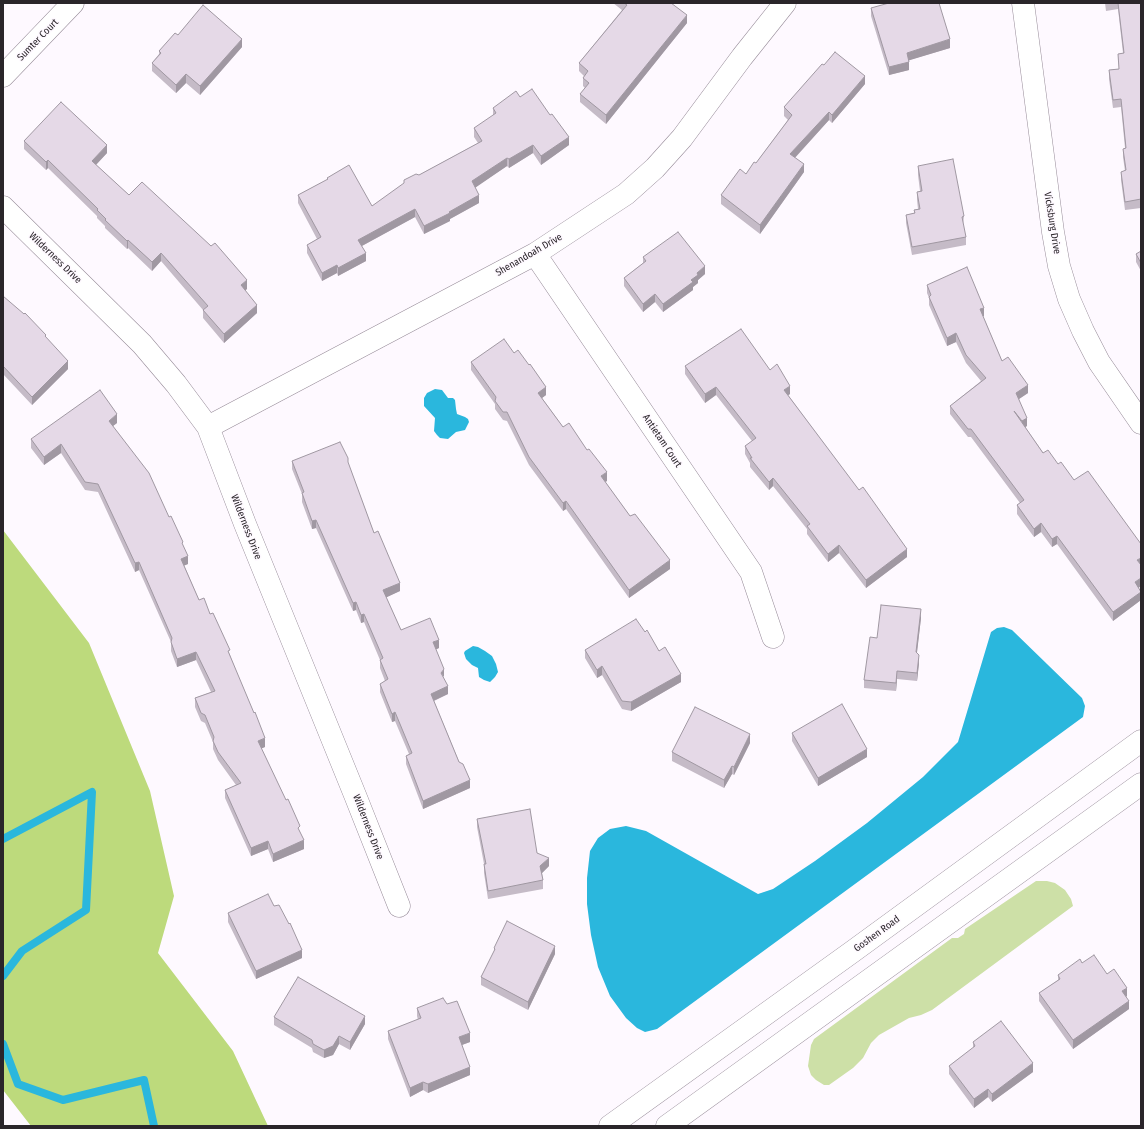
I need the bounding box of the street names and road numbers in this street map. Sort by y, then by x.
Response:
street label: Sumter Court [15,16,61,64]
street label: Vicksburg Drive [1041,191,1063,255]
street label: Wilderness Drive [26,230,84,286]
street label: Shenandoah Drive [494,231,564,279]
street label: Antietam Court [640,412,684,470]
street label: Wilderness Drive [228,493,264,561]
street label: Wilderness Drive [350,793,386,861]
street label: Goshen Road [852,913,902,955]

